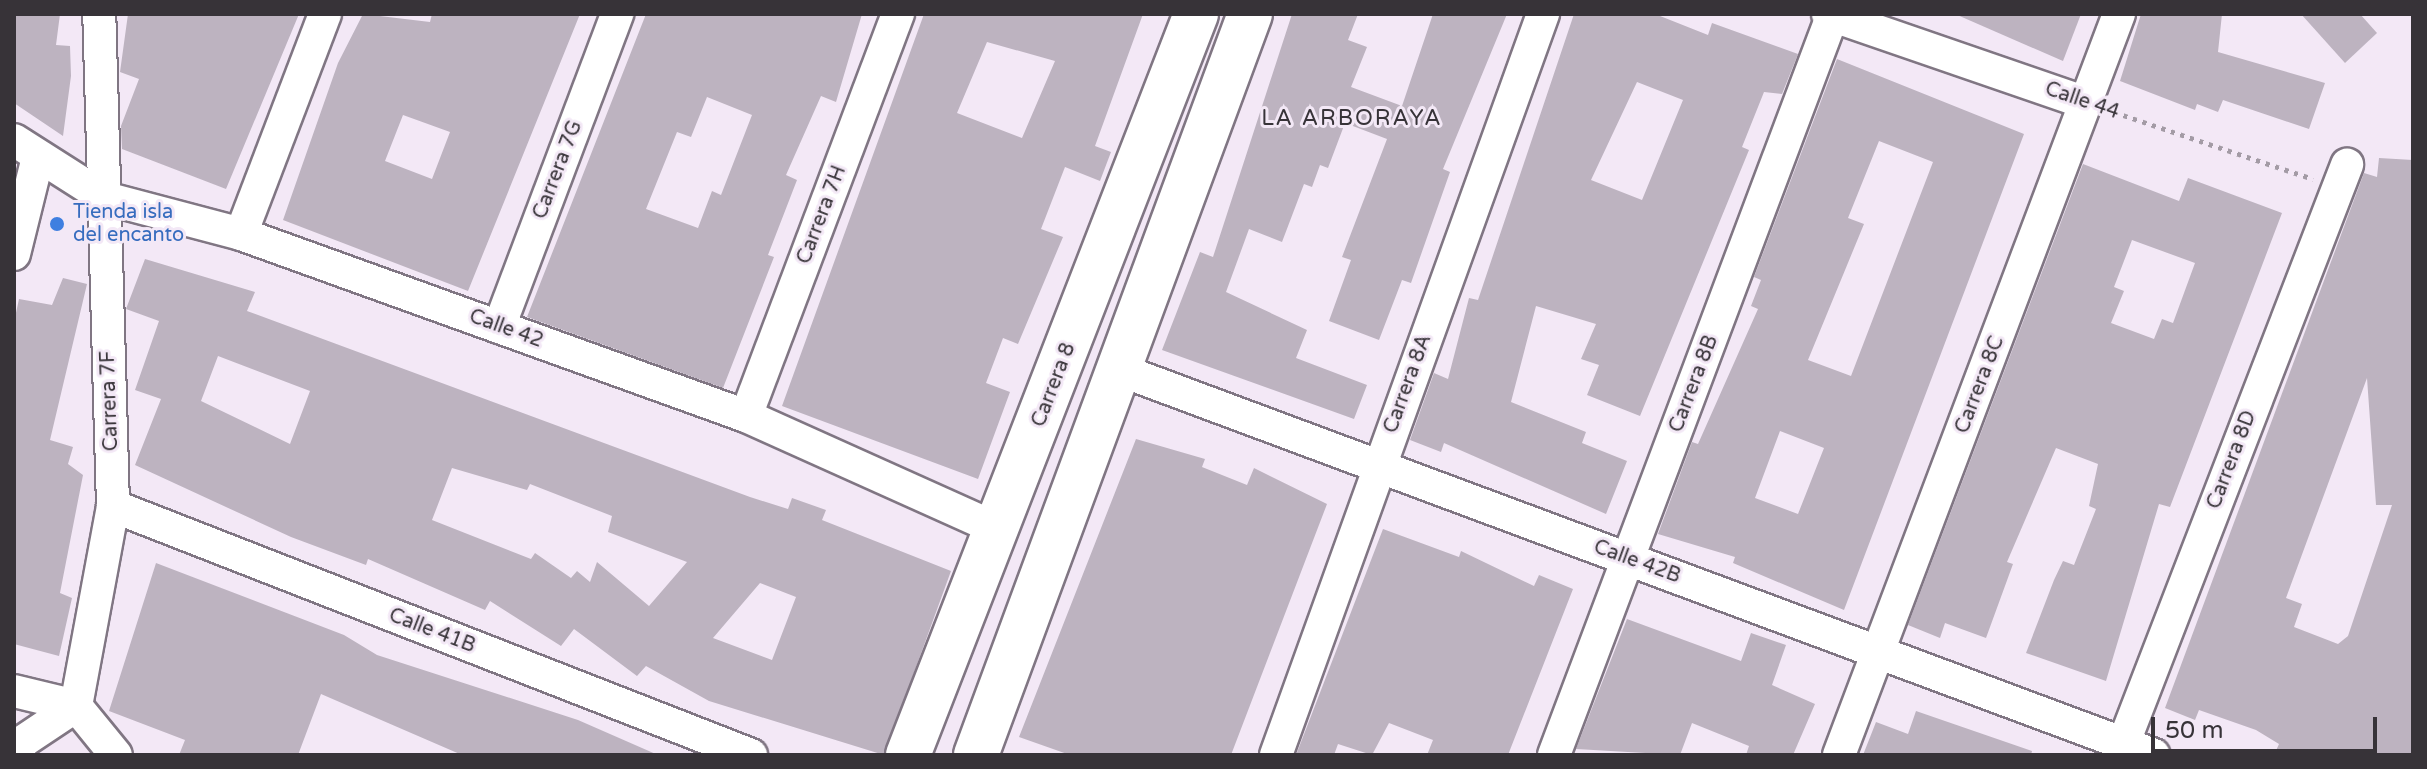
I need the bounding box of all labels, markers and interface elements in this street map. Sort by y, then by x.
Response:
street label: Calle 44 [2042,77,2122,125]
district label: LA ARBORAYA [1261,106,1443,132]
street label: Carrera 7G [528,117,588,223]
street label: Carrera 7H [792,163,852,267]
place label: Tienda isla del encanto [73,200,184,247]
marker: Tienda isla del encanto [48,215,66,233]
street label: Calle 42 [466,305,546,353]
street label: Carrera 8A [1379,331,1437,437]
street label: Carrera 8B [1665,332,1723,436]
street label: Carrera 8C [1951,333,2009,437]
street label: Carrera 8 [1027,340,1081,430]
street label: Carrera 7F [96,350,124,452]
street label: Carrera 8D [2202,408,2262,512]
street label: Calle 42B [1590,535,1684,589]
street label: Calle 41B [385,604,479,658]
scale bar [2155,701,2381,751]
text: 50 m [2165,716,2223,745]

